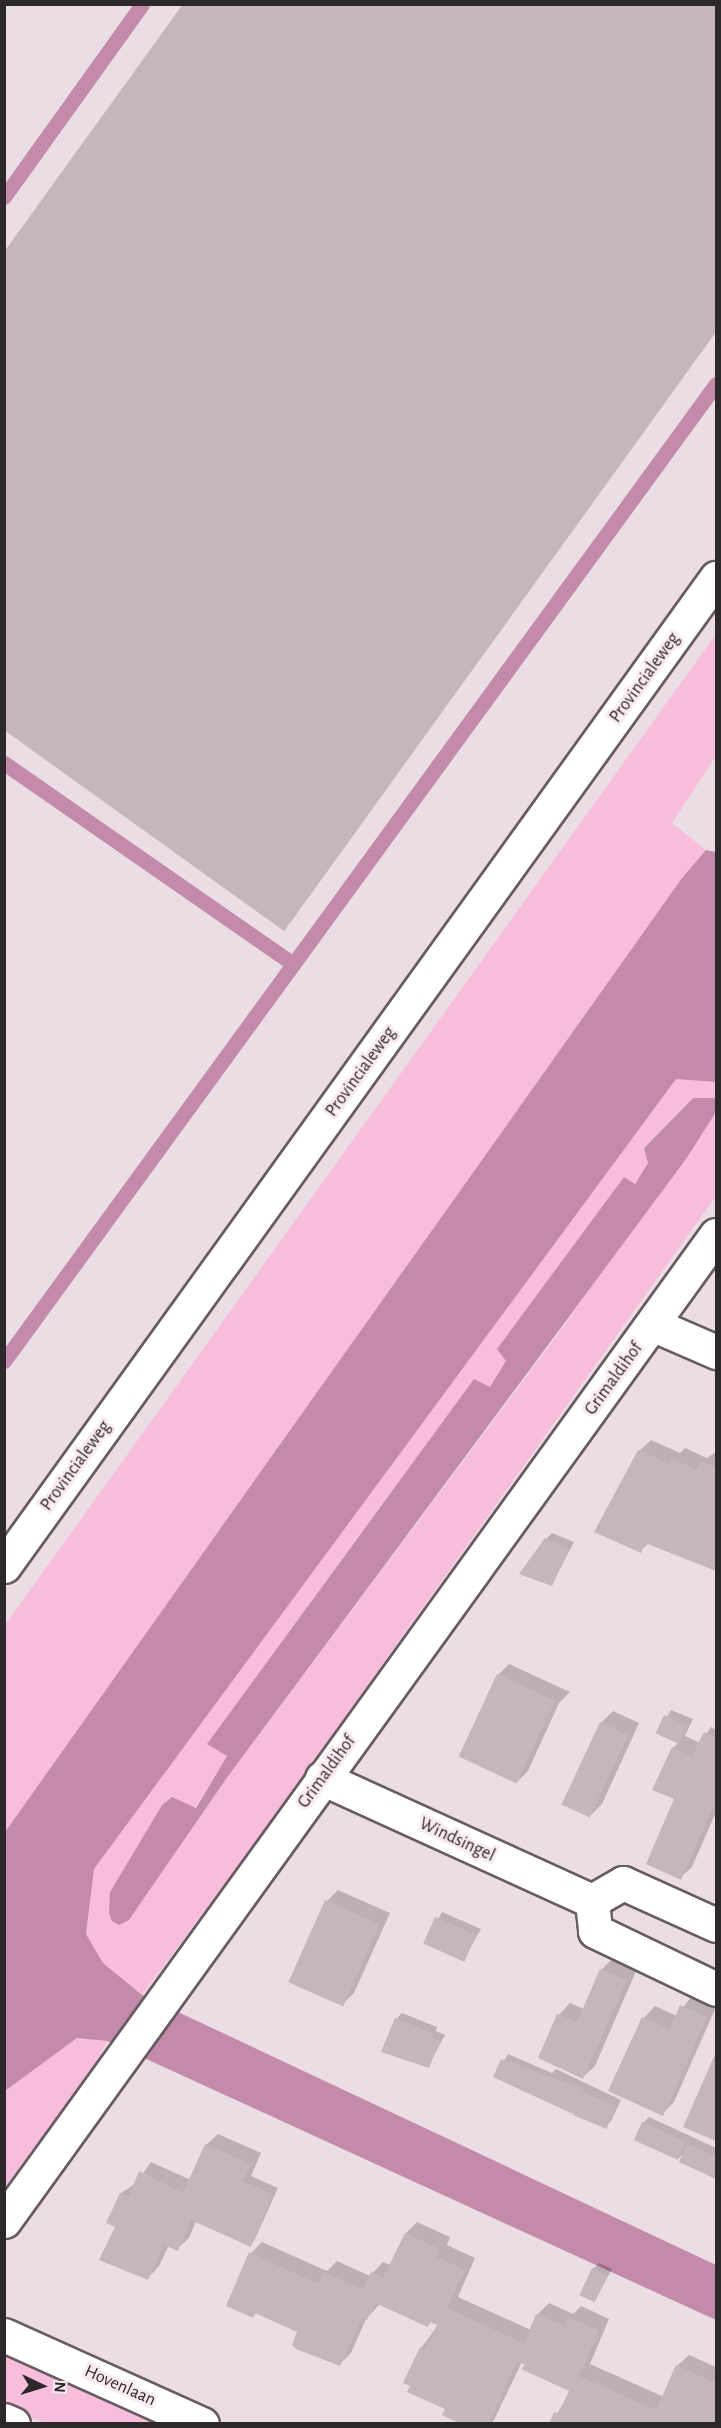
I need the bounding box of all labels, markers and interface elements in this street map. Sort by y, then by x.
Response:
street label: Provincialeweg [605,629,685,727]
street label: Provincialeweg [321,1023,401,1121]
street label: Grimaldihof [580,1338,648,1420]
street label: Provincialeweg [36,1417,116,1515]
street label: Grimaldihof [293,1731,361,1813]
street label: Windsingel [416,1813,498,1867]
north arrow [12,2356,72,2416]
street label: Hovenlaan [81,2361,159,2411]
text: N [52,2381,68,2393]

